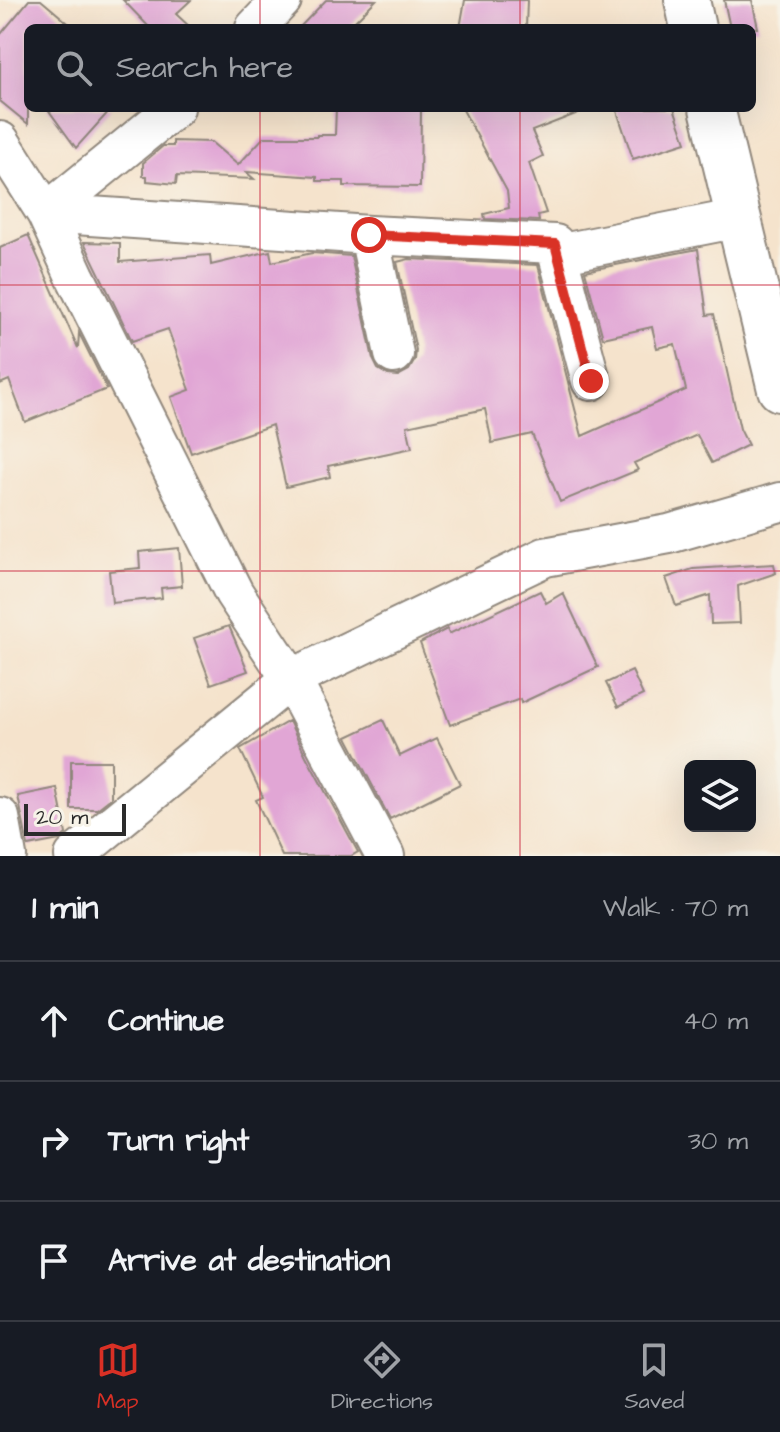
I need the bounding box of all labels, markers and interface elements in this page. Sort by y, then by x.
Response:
search box [24,24,756,112]
icon: search [52,46,96,90]
text: Search here [116,47,293,89]
route start [351,217,387,253]
route end [573,363,609,399]
map controls [684,760,756,832]
button: layers [684,760,756,832]
scale bar [24,800,126,836]
text: 20 m [36,802,88,833]
text: 1 min [32,884,99,932]
text: Walk · 70 m [603,890,748,926]
icon: ahead [32,999,76,1043]
text: Continue [108,1000,224,1042]
text: 40 m [683,1003,748,1039]
icon: right [32,1119,76,1163]
text: Turn right [108,1120,249,1162]
text: 30 m [688,1123,748,1159]
icon: arrive [32,1239,76,1283]
text: Arrive at destination [108,1240,390,1282]
tab: Map [96,1338,140,1417]
tab: Directions [331,1338,433,1417]
tab: Saved [624,1338,684,1417]

